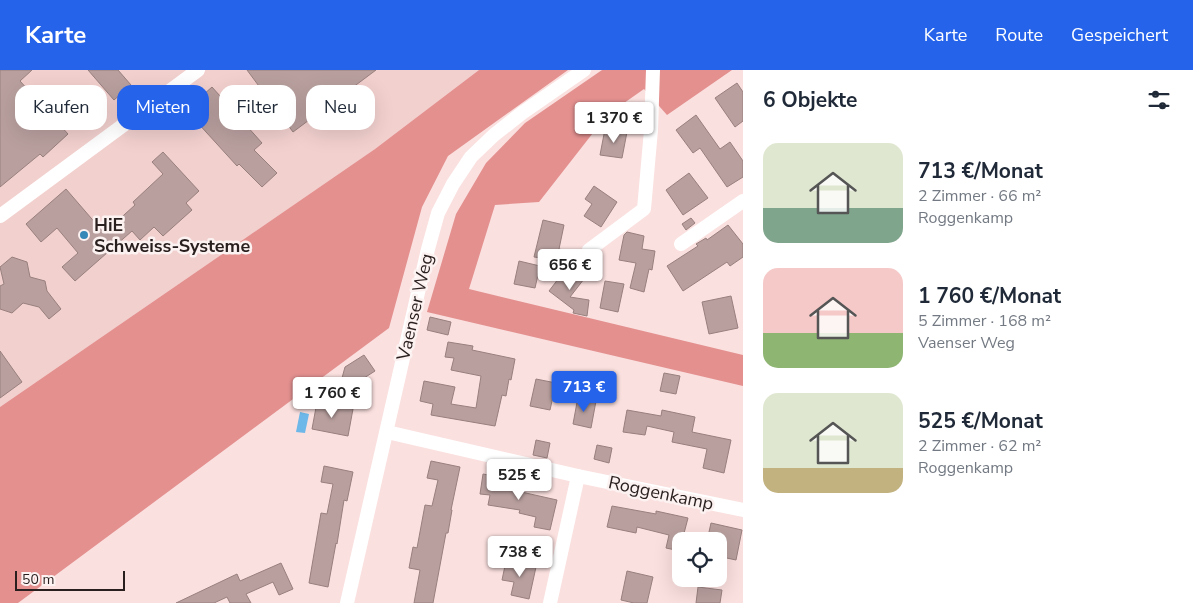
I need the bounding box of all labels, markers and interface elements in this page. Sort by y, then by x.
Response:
text: Karte [25,19,86,51]
text: Karte [924,23,967,47]
text: Route [995,23,1043,47]
text: Gespeichert [1071,23,1168,47]
chip: Kaufen [15,85,107,130]
chip: Mieten [117,85,209,130]
chip: Filter [219,85,296,130]
chip: Neu [306,85,375,130]
text: 6 Objekte [763,86,857,114]
icon: filters [1145,86,1173,114]
pin: 1 370 € [568,102,660,144]
text: 1 370 € [586,107,642,129]
text: 713 €/Monat [918,157,1043,185]
icon: home [803,163,863,223]
text: 2 Zimmer · 66 m² [918,185,1041,207]
text: Roggenkamp [918,207,1013,229]
place label: HiE Schweiss-Systeme [94,213,250,258]
marker: HiE Schweiss-Systeme [78,229,90,241]
pin: 656 € [535,248,605,291]
street label: Vaenser Weg [391,251,439,364]
text: 656 € [549,254,591,276]
text: 1 760 €/Monat [918,282,1061,310]
icon: home [803,288,863,348]
text: 5 Zimmer · 168 m² [918,310,1051,332]
text: Vaenser Weg [918,332,1015,354]
pin: 713 € [549,370,619,413]
pin: 1 760 € [286,376,378,419]
text: 713 € [563,376,605,398]
text: 1 760 € [304,382,360,404]
text: 525 €/Monat [918,407,1043,435]
icon: home [803,413,863,473]
text: 2 Zimmer · 62 m² [918,435,1041,457]
text: Roggenkamp [918,457,1013,479]
pin: 525 € [484,458,554,501]
text: 525 € [498,464,540,486]
street label: Roggenkamp [606,470,716,516]
map controls [672,532,727,587]
button: locate [672,532,727,587]
pin: 738 € [485,536,555,578]
text: 738 € [499,541,541,563]
scale bar [15,568,125,591]
text: 50 m [22,570,54,589]

